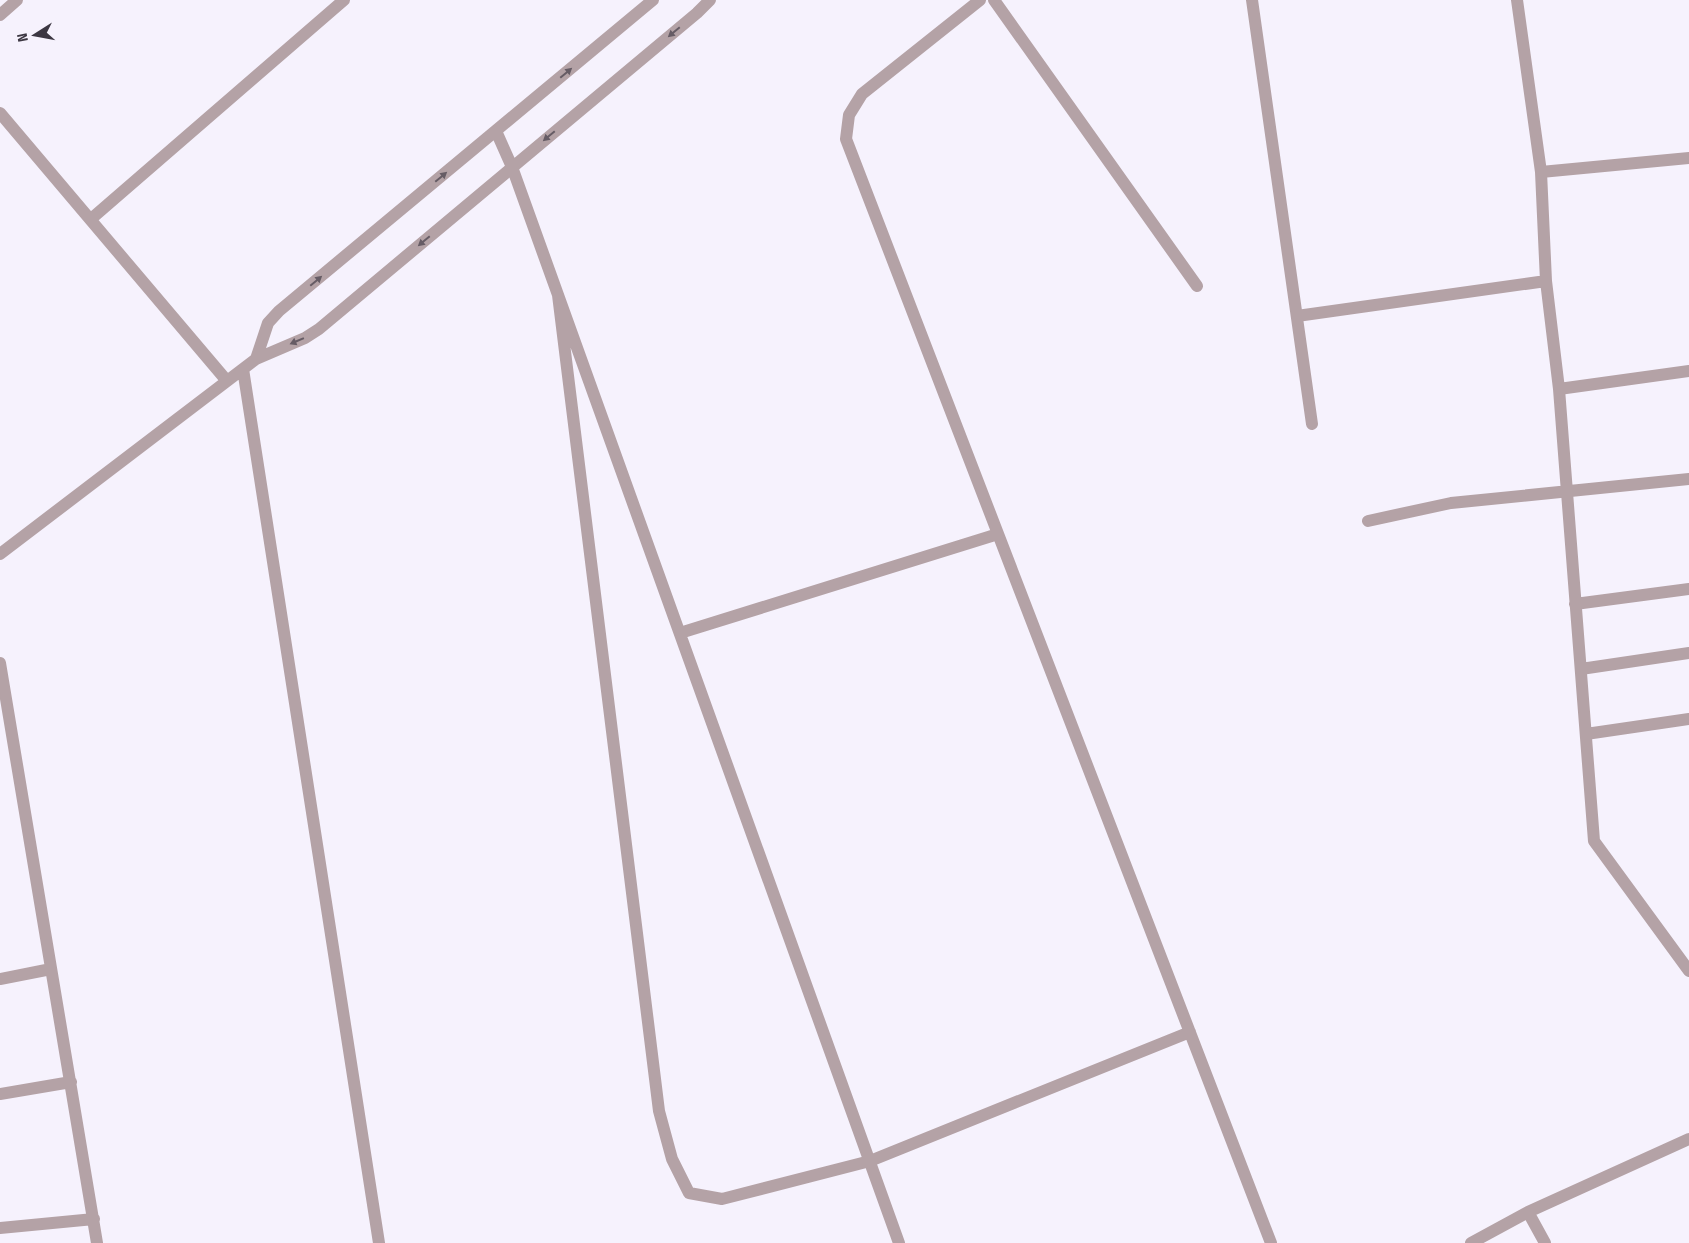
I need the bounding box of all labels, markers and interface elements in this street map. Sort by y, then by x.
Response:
north arrow [10,10,60,60]
one-way arrow [667,27,680,38]
text: N [14,32,32,43]
one-way arrow [559,67,571,79]
one-way arrow [542,131,555,142]
one-way arrow [434,171,447,182]
one-way arrow [418,235,431,246]
one-way arrow [309,275,322,286]
one-way arrow [290,338,304,346]

